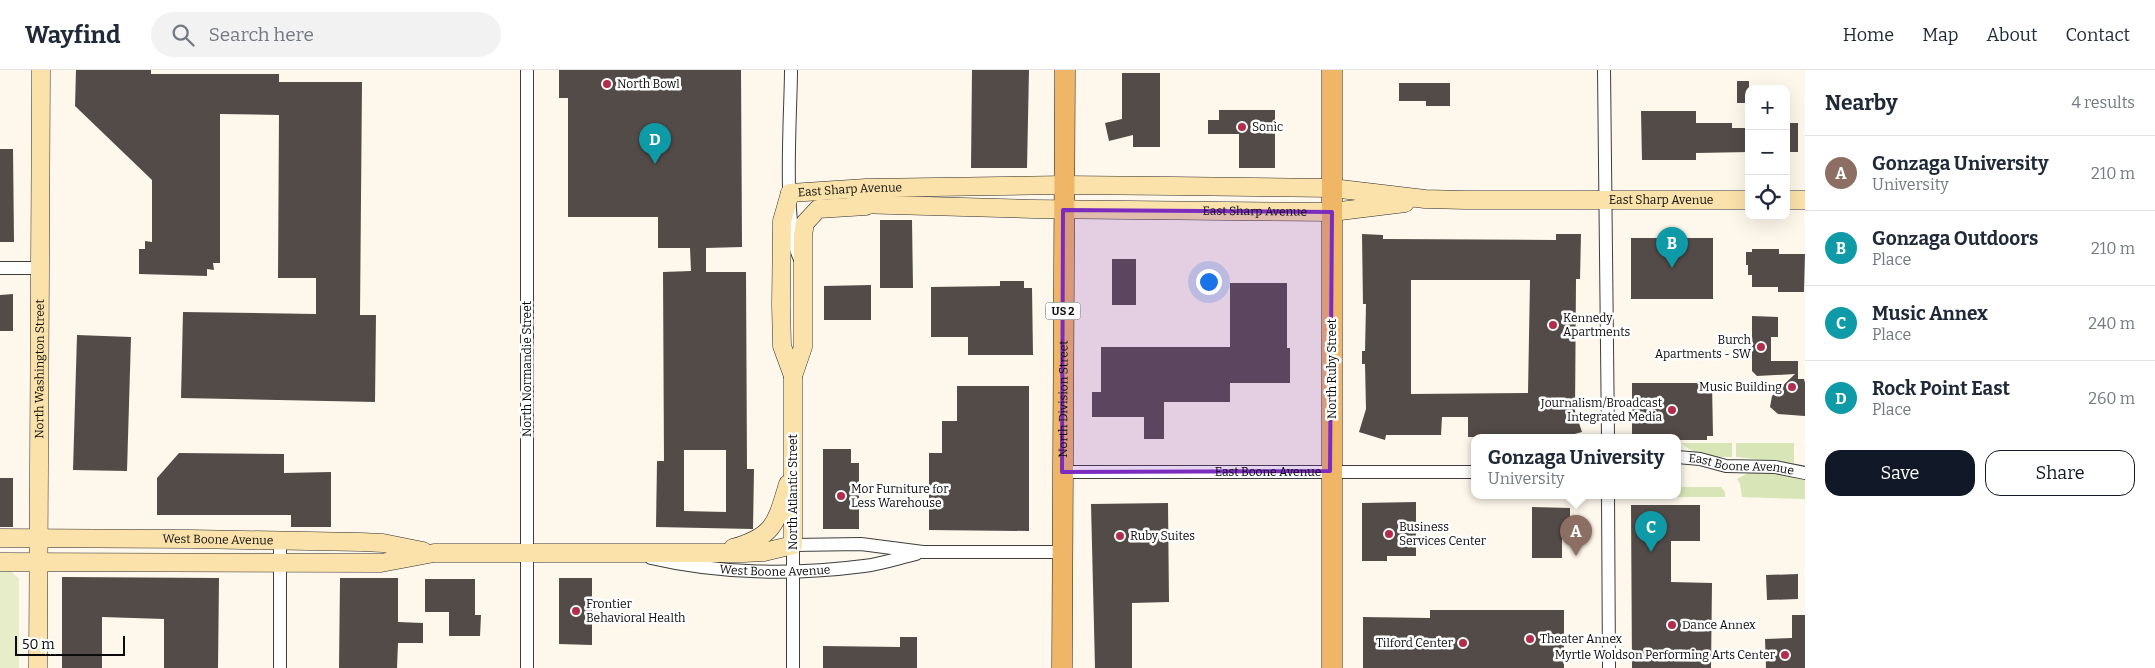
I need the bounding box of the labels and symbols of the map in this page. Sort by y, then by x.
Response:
place label: North Bowl [617,77,680,91]
marker: North Bowl [601,78,613,90]
place label: Sonic [1252,120,1283,134]
marker: Sonic [1236,121,1248,133]
pin: D [639,123,671,164]
street label: East Sharp Avenue [797,180,902,199]
street label: East Sharp Avenue [1609,193,1713,207]
street label: East Sharp Avenue [1203,204,1307,219]
pin: B [1656,227,1688,268]
your location [1196,269,1222,295]
street label: North Washington Street [32,299,47,439]
street label: North Normandie Street [520,300,534,437]
road number: US 2 [1046,302,1080,320]
place label: Kennedy Apartments [1563,311,1630,339]
street label: North Ruby Street [1325,318,1339,419]
marker: Kennedy Apartments [1547,319,1559,331]
place label: Burch Apartments - SW [1655,333,1752,361]
street label: North Division Street [1056,340,1071,458]
marker: Burch Apartments - SW [1755,341,1767,353]
place label: Music Building [1699,380,1782,394]
marker: Music Building [1786,381,1798,393]
place label: Journalism/Broadcast Integrated Media [1540,396,1663,424]
marker: Journalism/Broadcast Integrated Media [1666,404,1678,416]
street label: North Atlantic Street [786,433,800,550]
street label: East Boone Avenue [1688,451,1795,478]
street label: East Boone Avenue [1215,465,1321,479]
place label: Mor Furniture for Less Warehouse [851,482,949,510]
marker: Mor Furniture for Less Warehouse [835,490,847,502]
pin: C [1635,511,1667,552]
pin: A [1560,515,1592,556]
place label: Business Services Center [1399,520,1487,548]
marker: Business Services Center [1383,528,1395,540]
place label: Ruby Suites [1130,529,1195,543]
marker: Ruby Suites [1114,530,1126,542]
street label: West Boone Avenue [163,532,274,547]
street label: West Boone Avenue [719,562,831,579]
place label: Frontier Behavioral Health [586,597,686,625]
marker: Frontier Behavioral Health [570,605,582,617]
place label: Dance Annex [1682,618,1756,632]
marker: Dance Annex [1666,619,1678,631]
place label: Theater Annex [1540,632,1623,646]
scale bar [15,633,125,656]
marker: Theater Annex [1524,633,1536,645]
place label: Tilford Center [1376,636,1454,650]
marker: Tilford Center [1457,637,1469,649]
place label: Myrtle Woldson Performing Arts Center [1555,648,1776,662]
marker: Myrtle Woldson Performing Arts Center [1779,649,1791,661]

